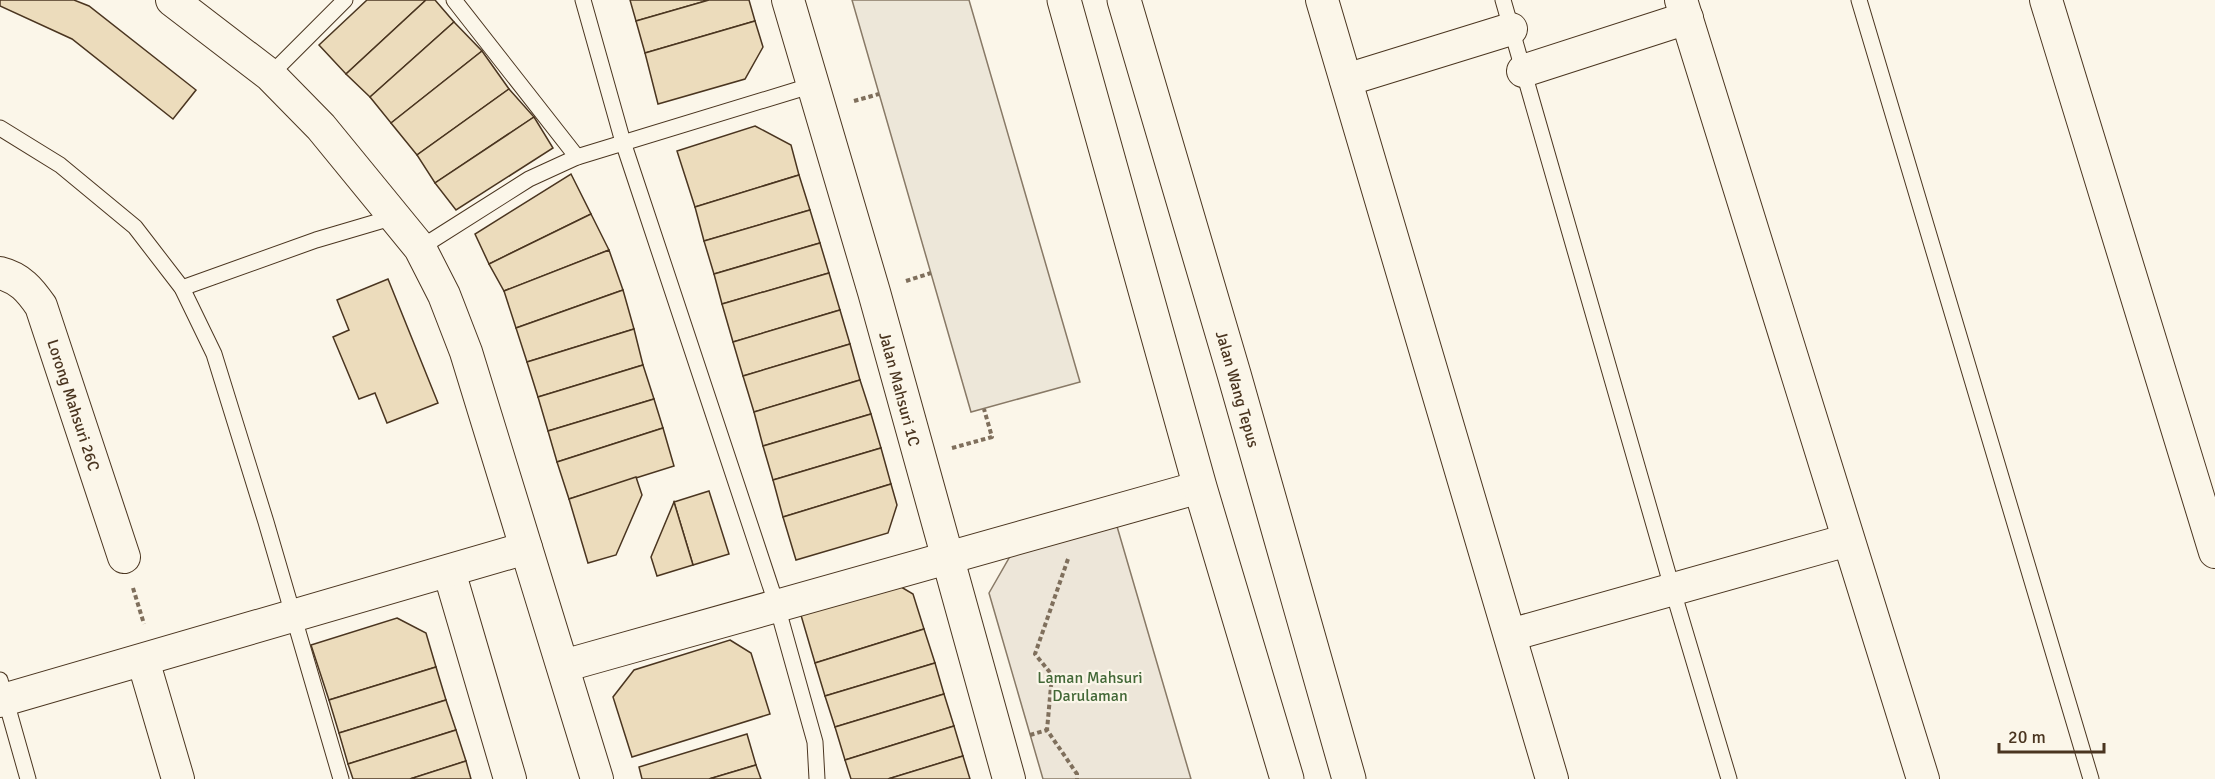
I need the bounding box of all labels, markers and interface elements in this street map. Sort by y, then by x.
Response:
street label: Jalan Wang Tepus [1211,329,1263,450]
street label: Jalan Mahsuri 1C [874,330,924,449]
street label: Lorong Mahsuri 26C [42,337,104,474]
park label: Laman Mahsuri Darulaman [1037,668,1143,706]
scale bar [1999,716,2104,754]
text: 20 m [2008,726,2046,748]

